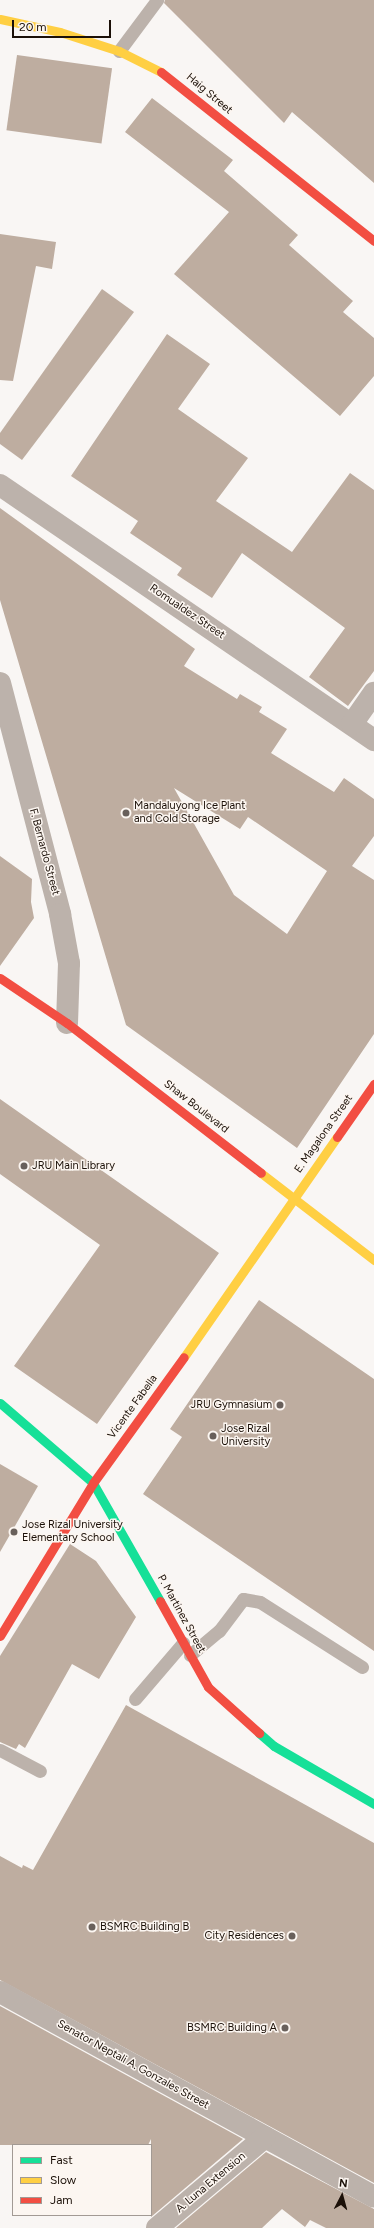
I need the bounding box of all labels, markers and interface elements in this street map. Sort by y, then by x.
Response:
scale bar [14,12,113,38]
text: 20 m [19,20,47,34]
street label: Haig Street [183,71,235,117]
street label: Romualdez Street [147,582,227,642]
place label: Mandaluyong Ice Plant and Cold Storage [134,800,245,826]
street label: F. Bernardo Street [26,807,62,897]
marker: Mandaluyong Ice Plant and Cold Storage [121,808,131,818]
street label: Shaw Boulevard [161,1078,231,1136]
street label: E. Magalona Street [292,1092,356,1176]
place label: JRU Main Library [32,1159,115,1173]
marker: JRU Main Library [19,1161,29,1171]
street label: Vicente Fabella [105,1373,161,1441]
place label: JRU Gymnasium [191,1398,272,1412]
marker: JRU Gymnasium [275,1400,285,1410]
place label: Jose Rizal University [221,1423,270,1449]
marker: Jose Rizal University [208,1431,218,1441]
place label: Jose Rizal University Elementary School [22,1519,123,1545]
marker: Jose Rizal University Elementary School [9,1527,19,1537]
street label: P. Martinez Street [154,1572,208,1656]
place label: BSMRC Building B [100,1920,189,1934]
marker: BSMRC Building B [87,1922,97,1932]
place label: City Residences [205,1929,284,1943]
marker: City Residences [287,1931,297,1941]
street label: Senator Neptali A. Gonzales Street [55,2018,211,2112]
place label: BSMRC Building A [187,2021,277,2035]
marker: BSMRC Building A [280,2023,290,2033]
legend [12,2144,152,2216]
street label: A. Luna Extension [173,2150,249,2216]
text: Fast [50,2153,73,2167]
text: Slow [50,2173,76,2187]
north arrow [322,2176,362,2216]
text: N [338,2177,348,2190]
text: Jam [50,2193,73,2207]

